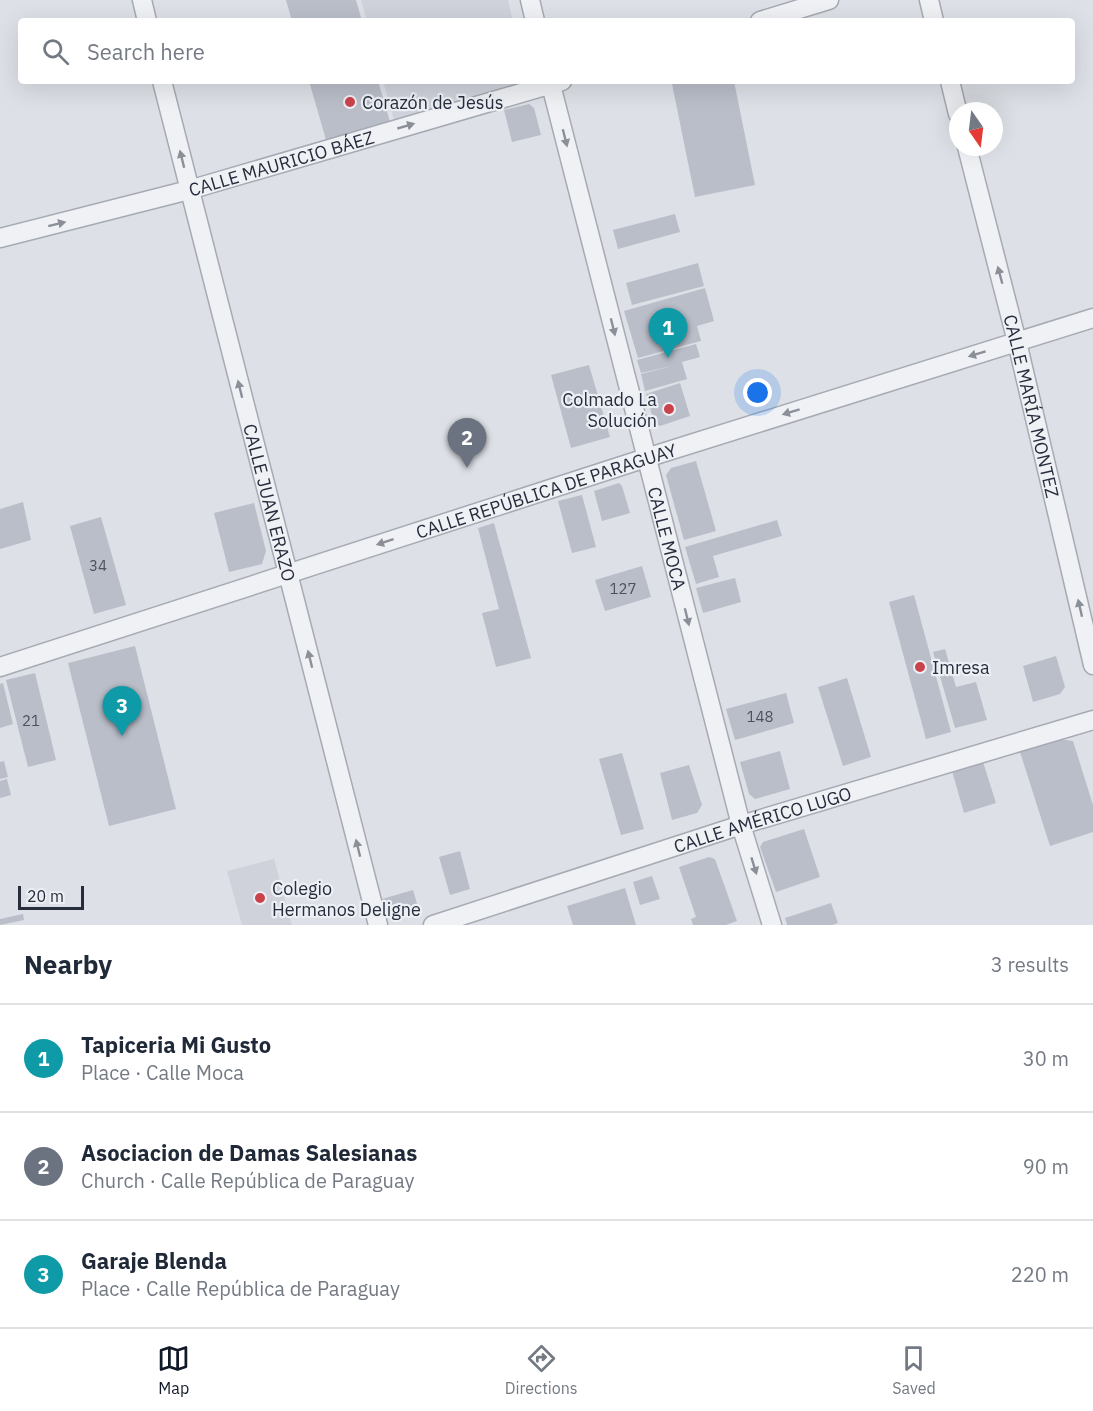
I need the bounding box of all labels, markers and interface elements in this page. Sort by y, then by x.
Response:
search box [18,18,1075,84]
icon: search [39,35,72,68]
text: Search here [87,37,205,66]
place label: Corazón de Jesús [362,91,504,114]
marker: Corazón de Jesús [343,95,357,109]
north arrow [949,102,1003,156]
one-way arrow [397,121,416,131]
street label: CALLE MAURICIO BÁEZ [186,125,376,201]
one-way arrow [560,129,570,147]
one-way arrow [176,150,186,168]
one-way arrow [48,218,66,228]
one-way arrow [995,266,1004,284]
pin: 1 [648,308,688,358]
street label: CALLE MARÍA MONTEZ [999,312,1065,500]
one-way arrow [608,317,618,336]
one-way arrow [968,350,986,359]
your location [743,378,772,407]
one-way arrow [235,380,245,398]
place label: Colmado La Solución [562,388,657,432]
marker: Colmado La Solución [662,402,676,416]
one-way arrow [782,408,800,417]
pin: 2 [448,418,486,468]
street label: CALLE JUAN ERAZO [239,421,301,584]
street label: CALLE REPÚBLICA DE PARAGUAY [413,438,680,543]
street label: CALLE MOCA [643,484,692,593]
one-way arrow [376,538,394,547]
house number: 34 [89,556,107,575]
house number: 127 [609,579,637,598]
one-way arrow [1074,599,1084,617]
one-way arrow [683,608,693,626]
one-way arrow [304,650,314,668]
place label: Imresa [932,656,990,679]
marker: Imresa [913,660,927,674]
pin: 3 [102,686,142,736]
house number: 148 [746,707,774,726]
house number: 21 [22,711,40,730]
street label: CALLE AMÉRICO LUGO [671,781,854,858]
one-way arrow [353,839,362,857]
one-way arrow [749,858,759,876]
place label: Colegio Hermanos Deligne [272,877,421,921]
scale bar [18,883,84,910]
text: 20 m [27,886,64,906]
marker: Colegio Hermanos Deligne [253,891,267,905]
text: Nearby [24,947,112,981]
text: 3 results [991,951,1069,978]
text: Tapiceria Mi Gusto [81,1030,271,1059]
text: 1 [38,1045,50,1072]
text: 30 m [1023,1045,1069,1072]
text: Place · Calle Moca [81,1059,244,1086]
text: Asociacion de Damas Salesianas [81,1138,417,1167]
text: 2 [38,1153,50,1180]
text: 90 m [1023,1153,1069,1180]
text: Church · Calle República de Paraguay [81,1167,415,1194]
text: Garaje Blenda [81,1246,227,1275]
text: 3 [38,1261,50,1288]
text: 220 m [1011,1261,1069,1288]
text: Place · Calle República de Paraguay [81,1275,400,1302]
tab: Map [157,1342,190,1398]
tab: Directions [505,1342,578,1398]
tab: Saved [892,1342,936,1398]

